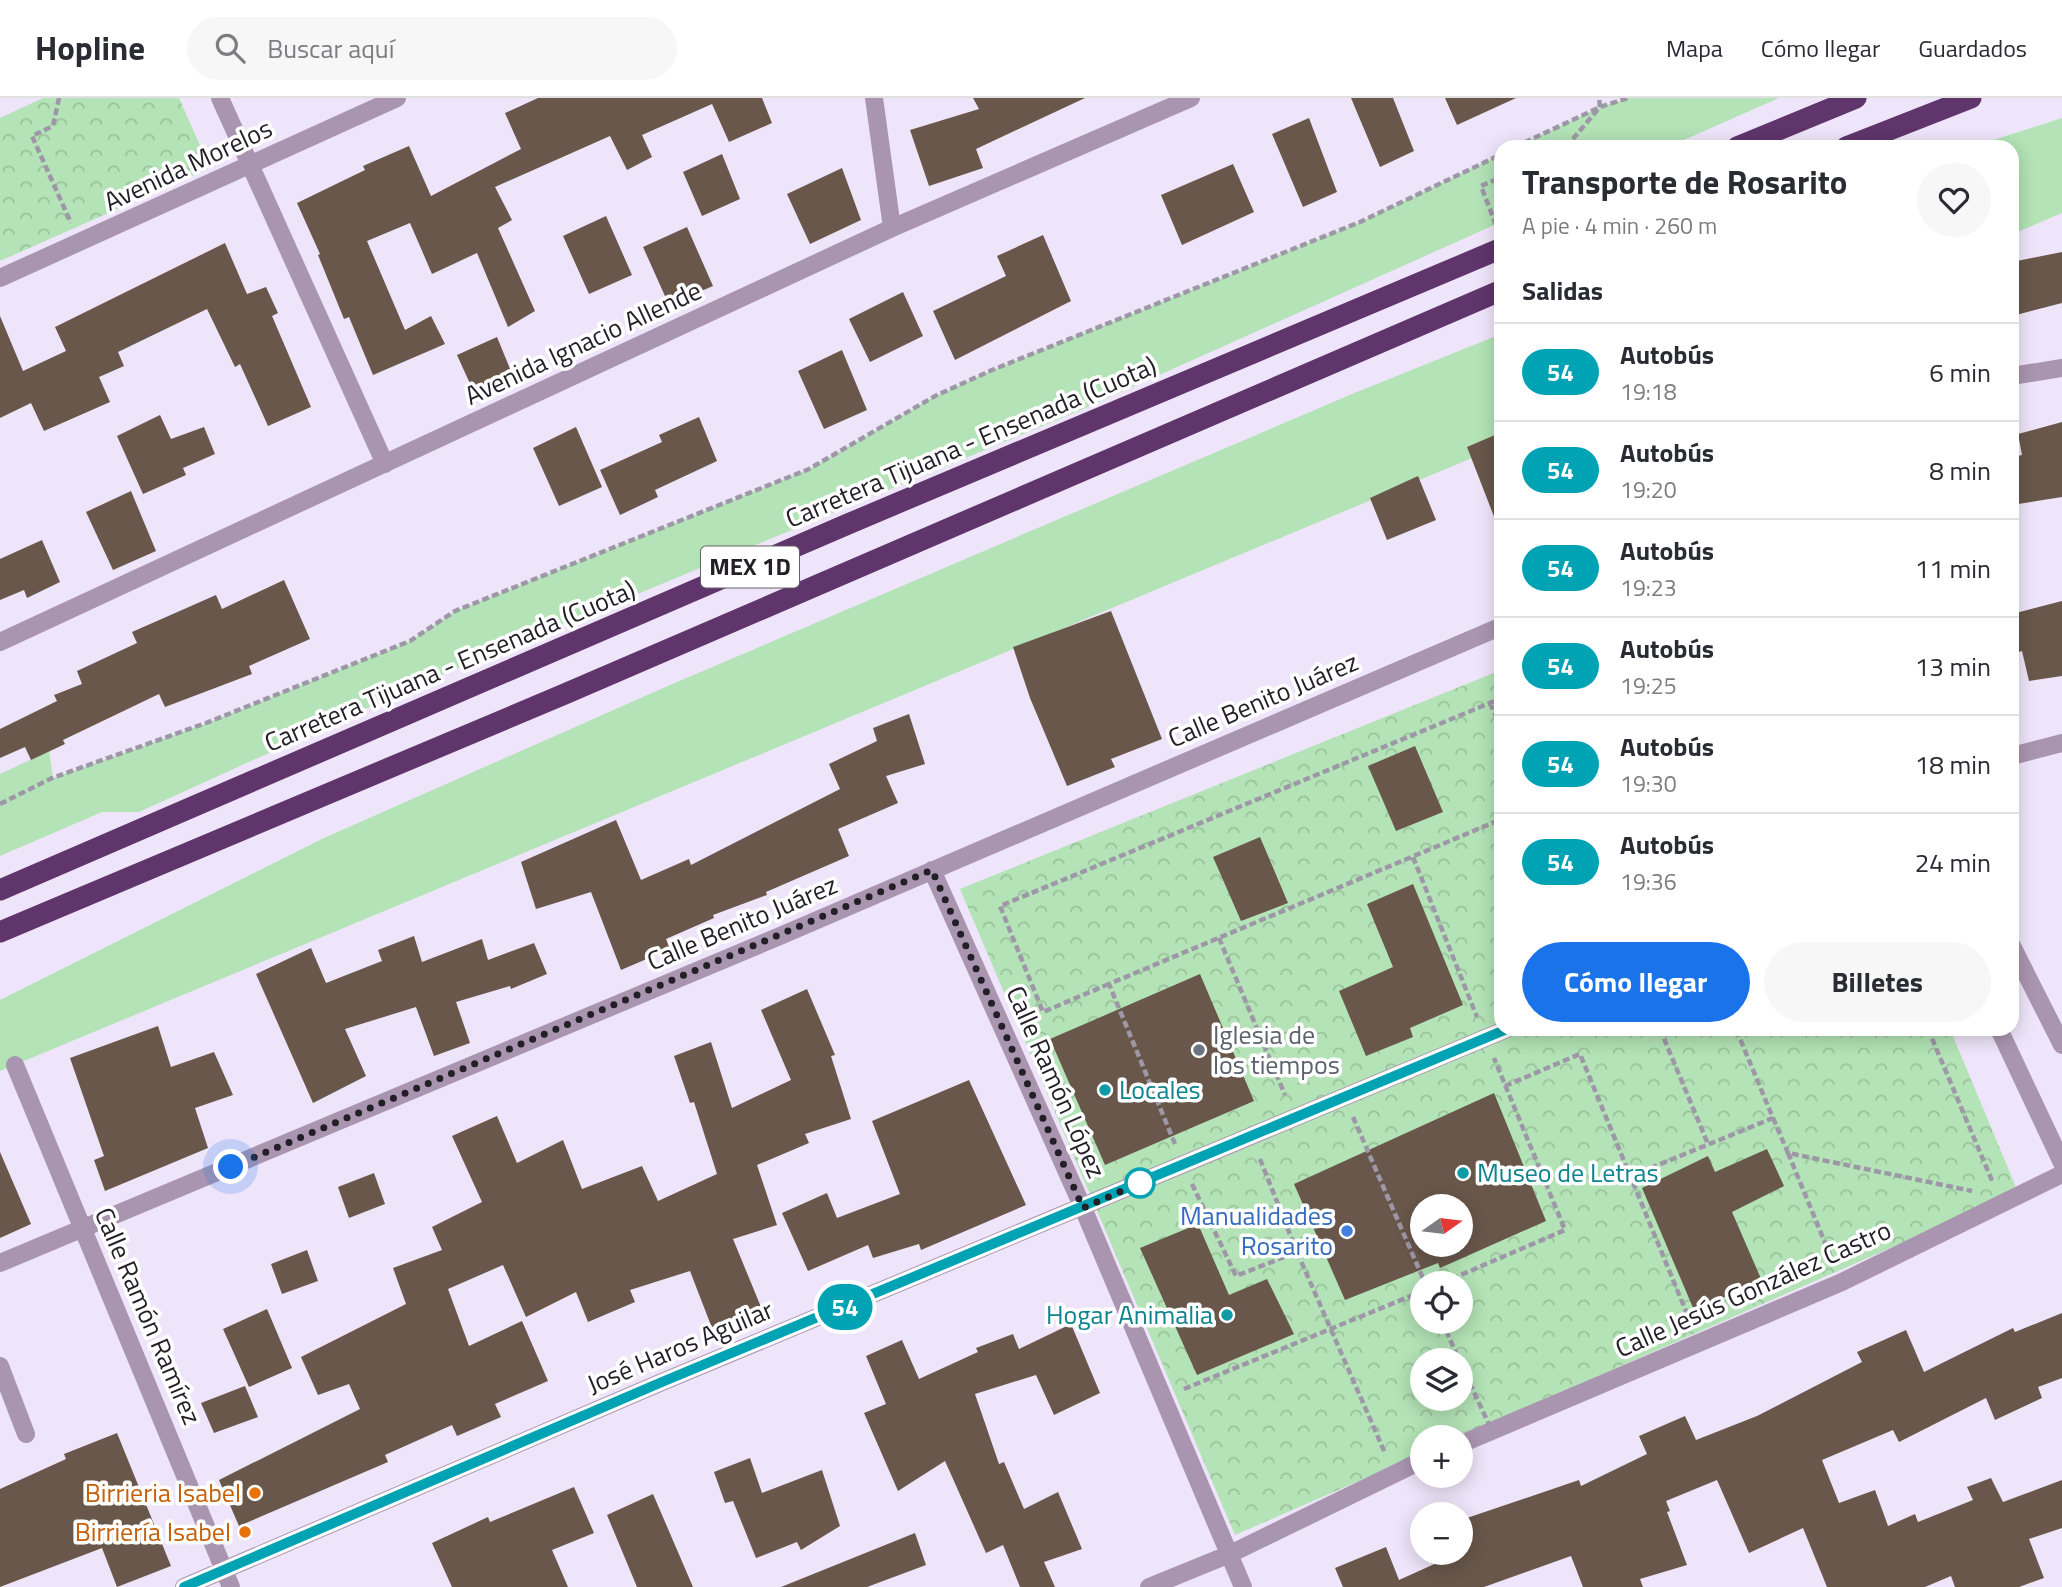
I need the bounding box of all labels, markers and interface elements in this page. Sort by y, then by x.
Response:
search box [187,17,677,80]
text: Hopline [35,23,145,73]
icon: search [211,29,249,67]
text: Buscar aquí [267,29,394,68]
text: Mapa [1666,30,1723,66]
text: Cómo llegar [1761,30,1880,66]
text: Guardados [1918,30,2027,66]
street label: Avenida Morelos [97,108,278,221]
text: Transporte de Rosarito [1522,157,1847,207]
button: heart [1917,163,1991,237]
text: A pie · 4 min · 260 m [1522,208,1717,243]
street label: Avenida Ignacio Allende [458,271,708,415]
text: Salidas [1522,271,1603,310]
text: Autobús [1620,335,1714,374]
street label: Carretera Tijuana - Ensenada (Cuota) [779,346,1162,538]
text: 6 min [1929,353,1991,392]
text: 54 [1547,354,1574,390]
text: 19:18 [1620,374,1677,409]
text: Autobús [1620,433,1714,472]
text: 8 min [1929,451,1991,490]
text: 54 [1547,452,1574,488]
text: 19:20 [1620,472,1677,507]
text: Autobús [1620,531,1714,570]
road number: MEX 1D [701,546,799,588]
text: 11 min [1915,549,1991,588]
text: 54 [1547,550,1574,586]
street label: Carretera Tijuana - Ensenada (Cuota) [258,570,641,762]
text: 19:23 [1620,570,1677,605]
text: Autobús [1620,629,1714,668]
street label: Calle Benito Juárez [1162,642,1364,757]
text: 13 min [1915,647,1991,686]
text: 54 [1547,648,1574,684]
text: 19:25 [1620,668,1677,703]
text: Autobús [1620,727,1714,766]
text: 18 min [1915,745,1991,784]
text: 54 [1547,746,1574,782]
text: 19:30 [1620,766,1677,801]
text: Autobús [1620,825,1714,864]
text: 24 min [1915,843,1991,882]
text: 54 [1547,844,1574,880]
text: 19:36 [1620,864,1677,899]
street label: Calle Benito Juárez [641,865,843,980]
button: Cómo llegar [1522,942,1750,1022]
button: Billetes [1764,942,1991,1022]
street label: Calle Ramón López [997,979,1116,1184]
place label: Iglesia de los tiempos [1213,1015,1340,1084]
marker: Iglesia de los tiempos [1191,1042,1207,1058]
place label: Locales [1119,1070,1201,1109]
marker: Locales [1097,1082,1113,1098]
your location [213,1149,248,1184]
place label: Museo de Letras [1477,1153,1659,1192]
marker: Museo de Letras [1455,1165,1471,1181]
unlabelled marker [1125,1168,1155,1198]
north arrow [1410,1194,1474,1256]
map controls [1410,1194,1473,1565]
place label: Manualidades Rosarito [1180,1196,1333,1265]
street label: Calle Ramón Ramírez [85,1201,212,1430]
street label: Calle Jesús González Castro [1609,1210,1897,1367]
marker: Manualidades Rosarito [1339,1223,1355,1239]
button: locate [1410,1271,1473,1334]
line badge: 54 [814,1284,876,1330]
text: 54 [832,1289,858,1325]
street label: José Haros Aguilar [581,1290,779,1403]
place label: Hogar Animalia [1046,1295,1213,1334]
marker: Hogar Animalia [1219,1307,1235,1323]
button: layers [1410,1348,1473,1411]
button: + [1410,1425,1473,1488]
place label: Birrieria Isabel [85,1473,241,1512]
marker: Birrieria Isabel [247,1485,263,1501]
button: − [1410,1502,1473,1565]
place label: Birriería Isabel [75,1512,231,1551]
marker: Birriería Isabel [237,1524,253,1540]

